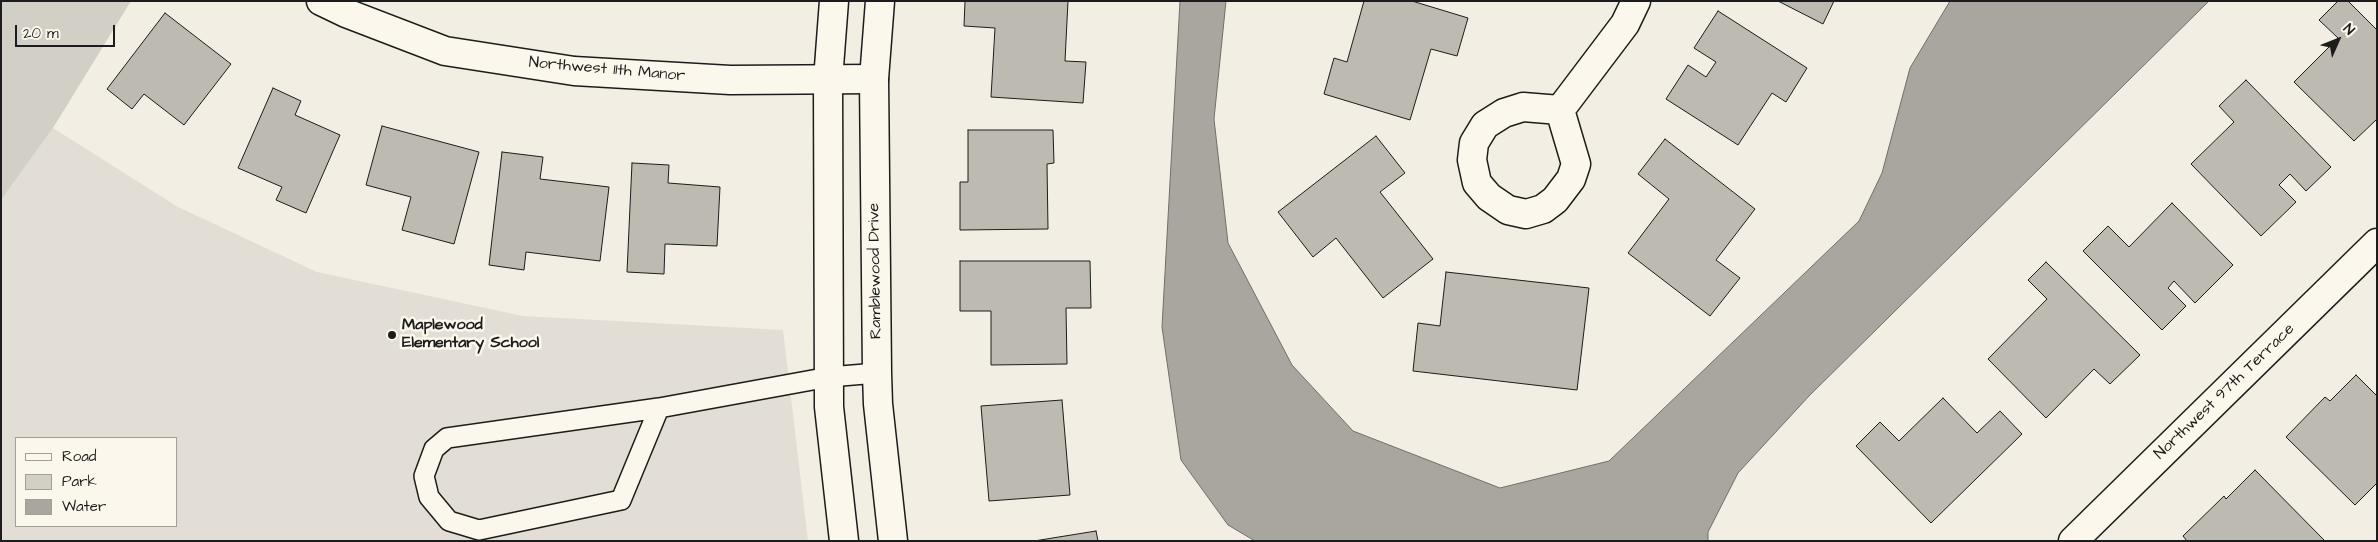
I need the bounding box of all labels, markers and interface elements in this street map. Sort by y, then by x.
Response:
scale bar [18,15,118,47]
north arrow [2313,15,2363,65]
text: N [2339,19,2359,40]
text: 20 m [23,23,59,44]
street label: Northwest 11th Manor [528,54,686,86]
street label: Ramblewood Drive [865,203,887,339]
place label: Maplewood Elementary School [402,316,539,354]
street label: Northwest 97th Terrace [2151,320,2299,464]
marker: Maplewood Elementary School [386,329,398,341]
legend [15,437,178,527]
text: Road [62,446,96,467]
text: Park [62,471,97,492]
text: Water [62,496,106,517]

